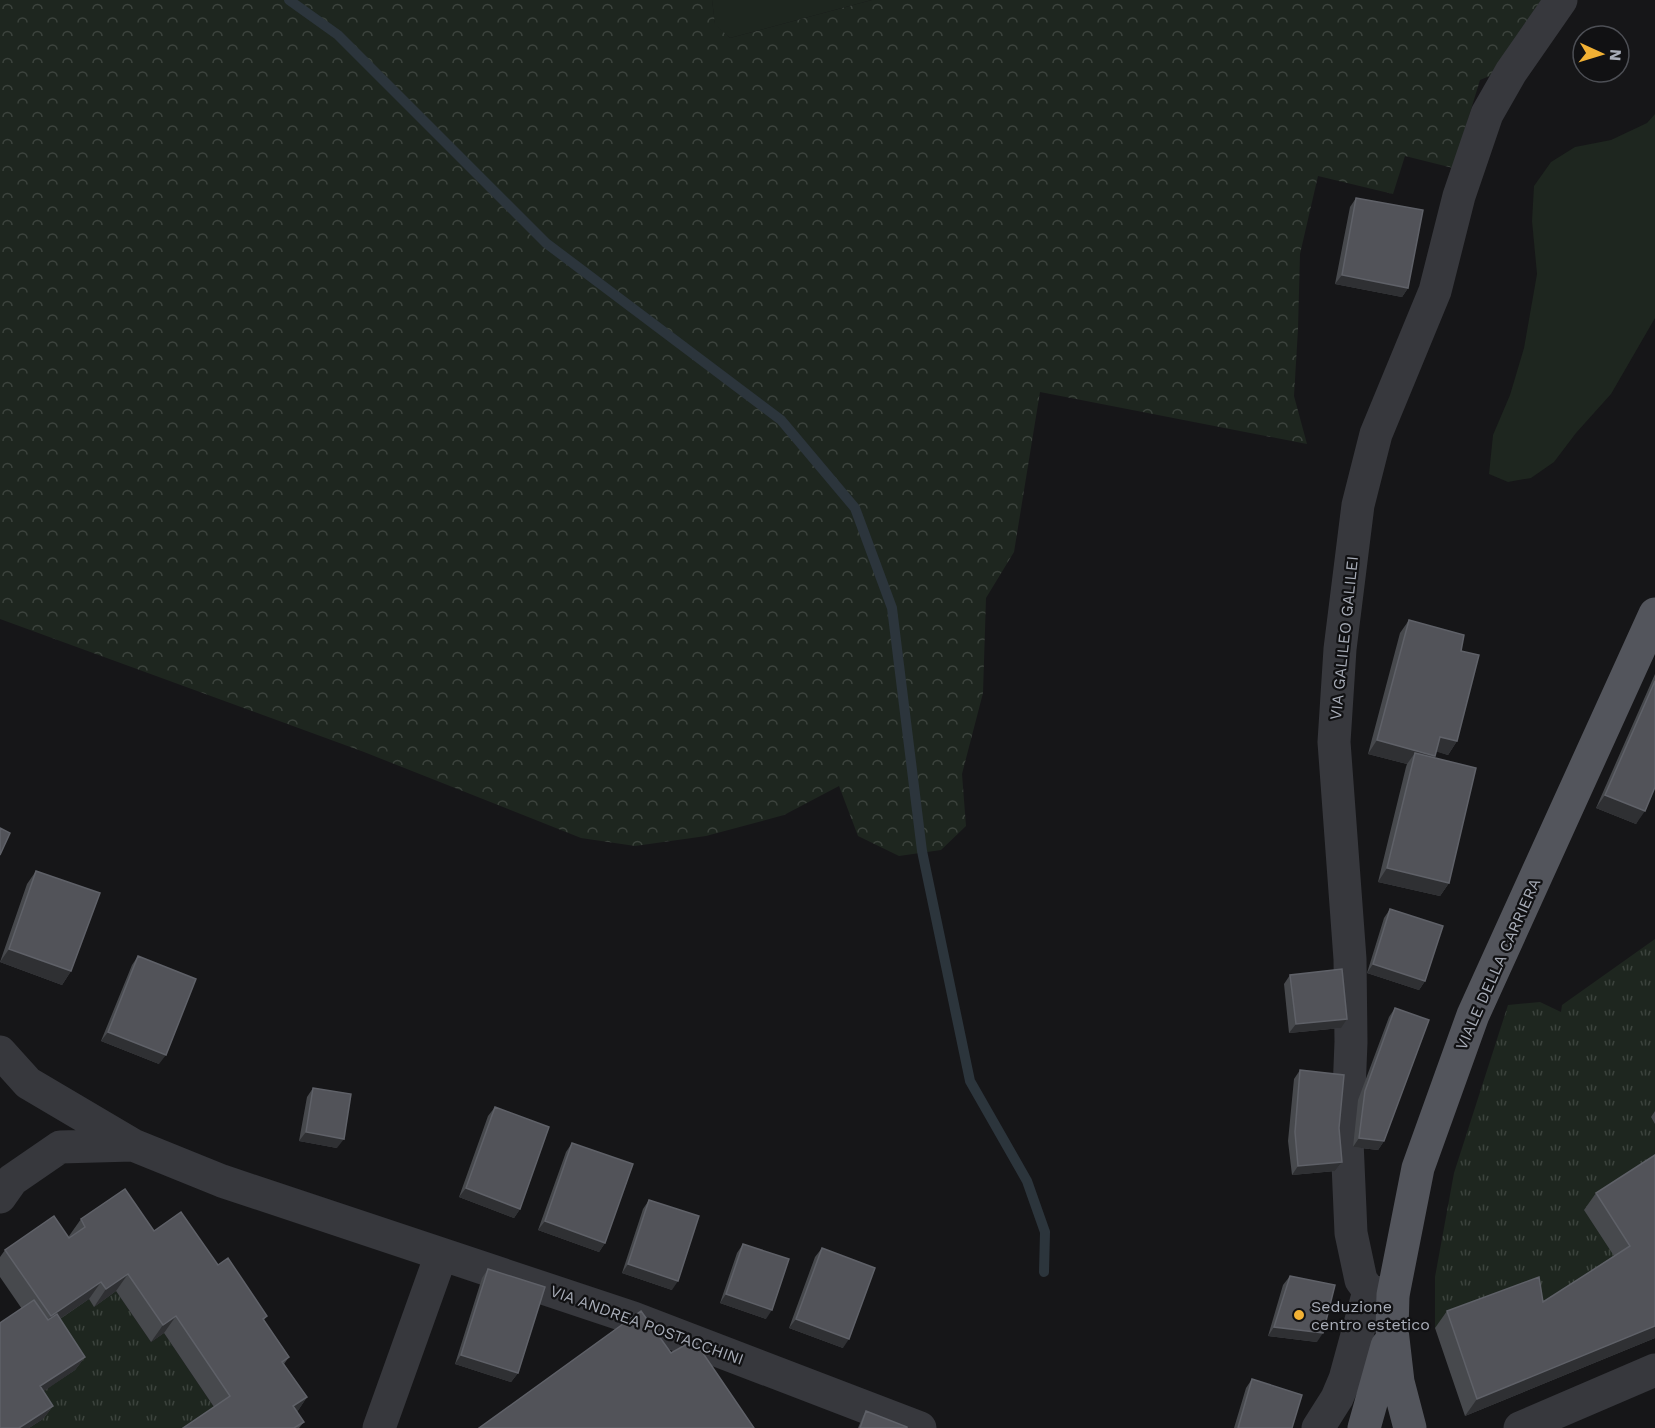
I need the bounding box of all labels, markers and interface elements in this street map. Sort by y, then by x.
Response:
north arrow [1571,24,1631,84]
text: N [1606,48,1625,62]
street label: VIA GALILEO GALILEI [1326,555,1362,721]
street label: VIALE DELLA CARRIERA [1451,875,1545,1053]
street label: VIA ANDREA POSTACCHINI [548,1281,746,1369]
place label: Seduzione centro estetico [1311,1297,1430,1334]
marker: Seduzione centro estetico [1292,1308,1306,1322]

